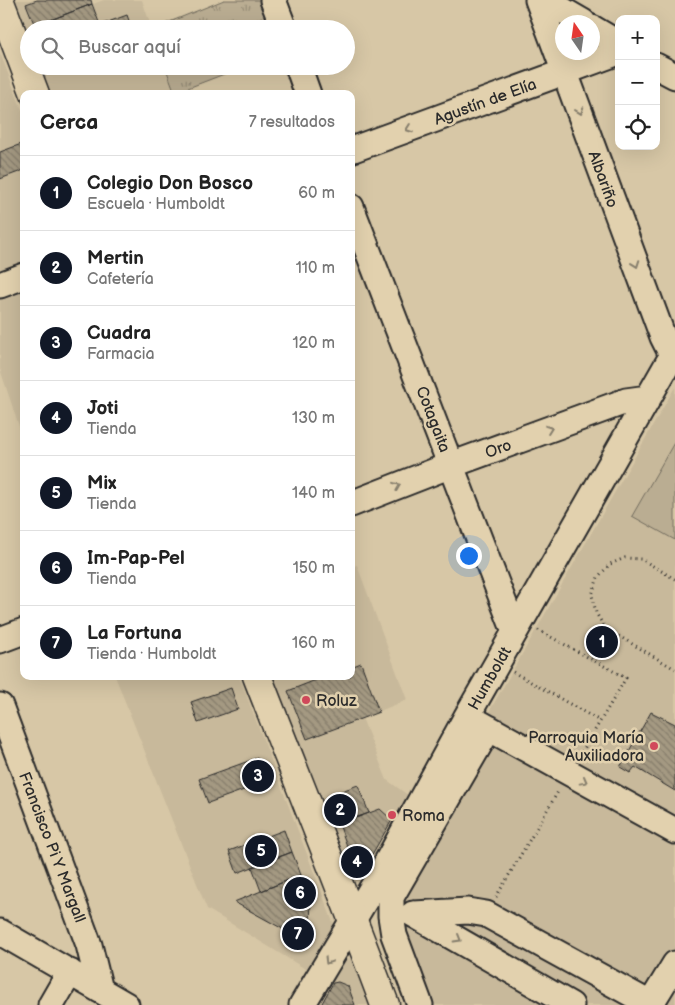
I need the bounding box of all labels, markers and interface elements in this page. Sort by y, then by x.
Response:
north arrow [555,15,600,60]
map controls [615,15,660,150]
button: + [615,15,660,60]
search box [20,20,355,75]
icon: search [38,34,66,62]
text: Buscar aquí [78,36,181,59]
button: − [615,60,660,105]
street label: Agustín de Elía [432,75,539,130]
button: locate [615,105,660,150]
one-way arrow [574,106,584,115]
text: Cerca [40,110,98,135]
text: 7 resultados [249,113,335,132]
one-way arrow [405,123,413,133]
street label: Albariño [584,149,622,211]
text: Colegio Don Bosco [87,172,253,195]
text: 1 [53,184,59,203]
text: 60 m [298,184,335,203]
text: Escuela · Humboldt [87,195,225,214]
text: Mertin [87,247,144,270]
text: 2 [51,259,61,278]
text: 110 m [296,259,335,278]
one-way arrow [630,259,640,268]
text: Cafetería [87,270,154,289]
text: Cuadra [87,322,151,345]
text: 3 [51,334,61,353]
text: 120 m [292,334,335,353]
text: Farmacia [87,345,155,364]
street label: Cotagaita [411,384,454,455]
text: Joti [87,397,118,420]
text: 4 [51,409,61,428]
text: 130 m [292,409,335,428]
text: Tienda [87,420,136,439]
one-way arrow [544,425,552,435]
street label: Oro [483,436,514,463]
text: Mix [87,472,116,495]
one-way arrow [392,482,400,492]
text: 5 [51,484,61,503]
text: 140 m [292,484,335,503]
text: Tienda [87,495,136,514]
your location [456,543,482,569]
text: Im-Pap-Pel [87,547,185,570]
text: 6 [51,559,61,578]
text: 150 m [293,559,335,578]
text: Tienda [87,570,136,589]
text: La Fortuna [87,622,182,645]
pin: 1 [586,623,618,661]
text: 7 [52,634,60,653]
text: 160 m [292,634,335,653]
street label: Humboldt [465,644,516,714]
text: Tienda · Humboldt [87,645,217,664]
place label: Roluz [316,692,357,711]
marker: Roluz [300,694,312,706]
place label: Parroquia María Auxiliadora [528,729,644,766]
marker: Parroquia María Auxiliadora [648,740,660,752]
pin: 3 [242,757,274,795]
street label: Francisco Pi Y Margall [14,770,89,925]
one-way arrow [579,775,588,785]
pin: 2 [324,791,356,829]
place label: Roma [402,807,445,826]
marker: Roma [386,809,398,821]
pin: 5 [245,832,277,870]
pin: 4 [341,843,373,881]
pin: 6 [284,874,316,912]
pin: 7 [282,915,314,953]
one-way arrow [452,933,461,943]
one-way arrow [324,956,334,965]

